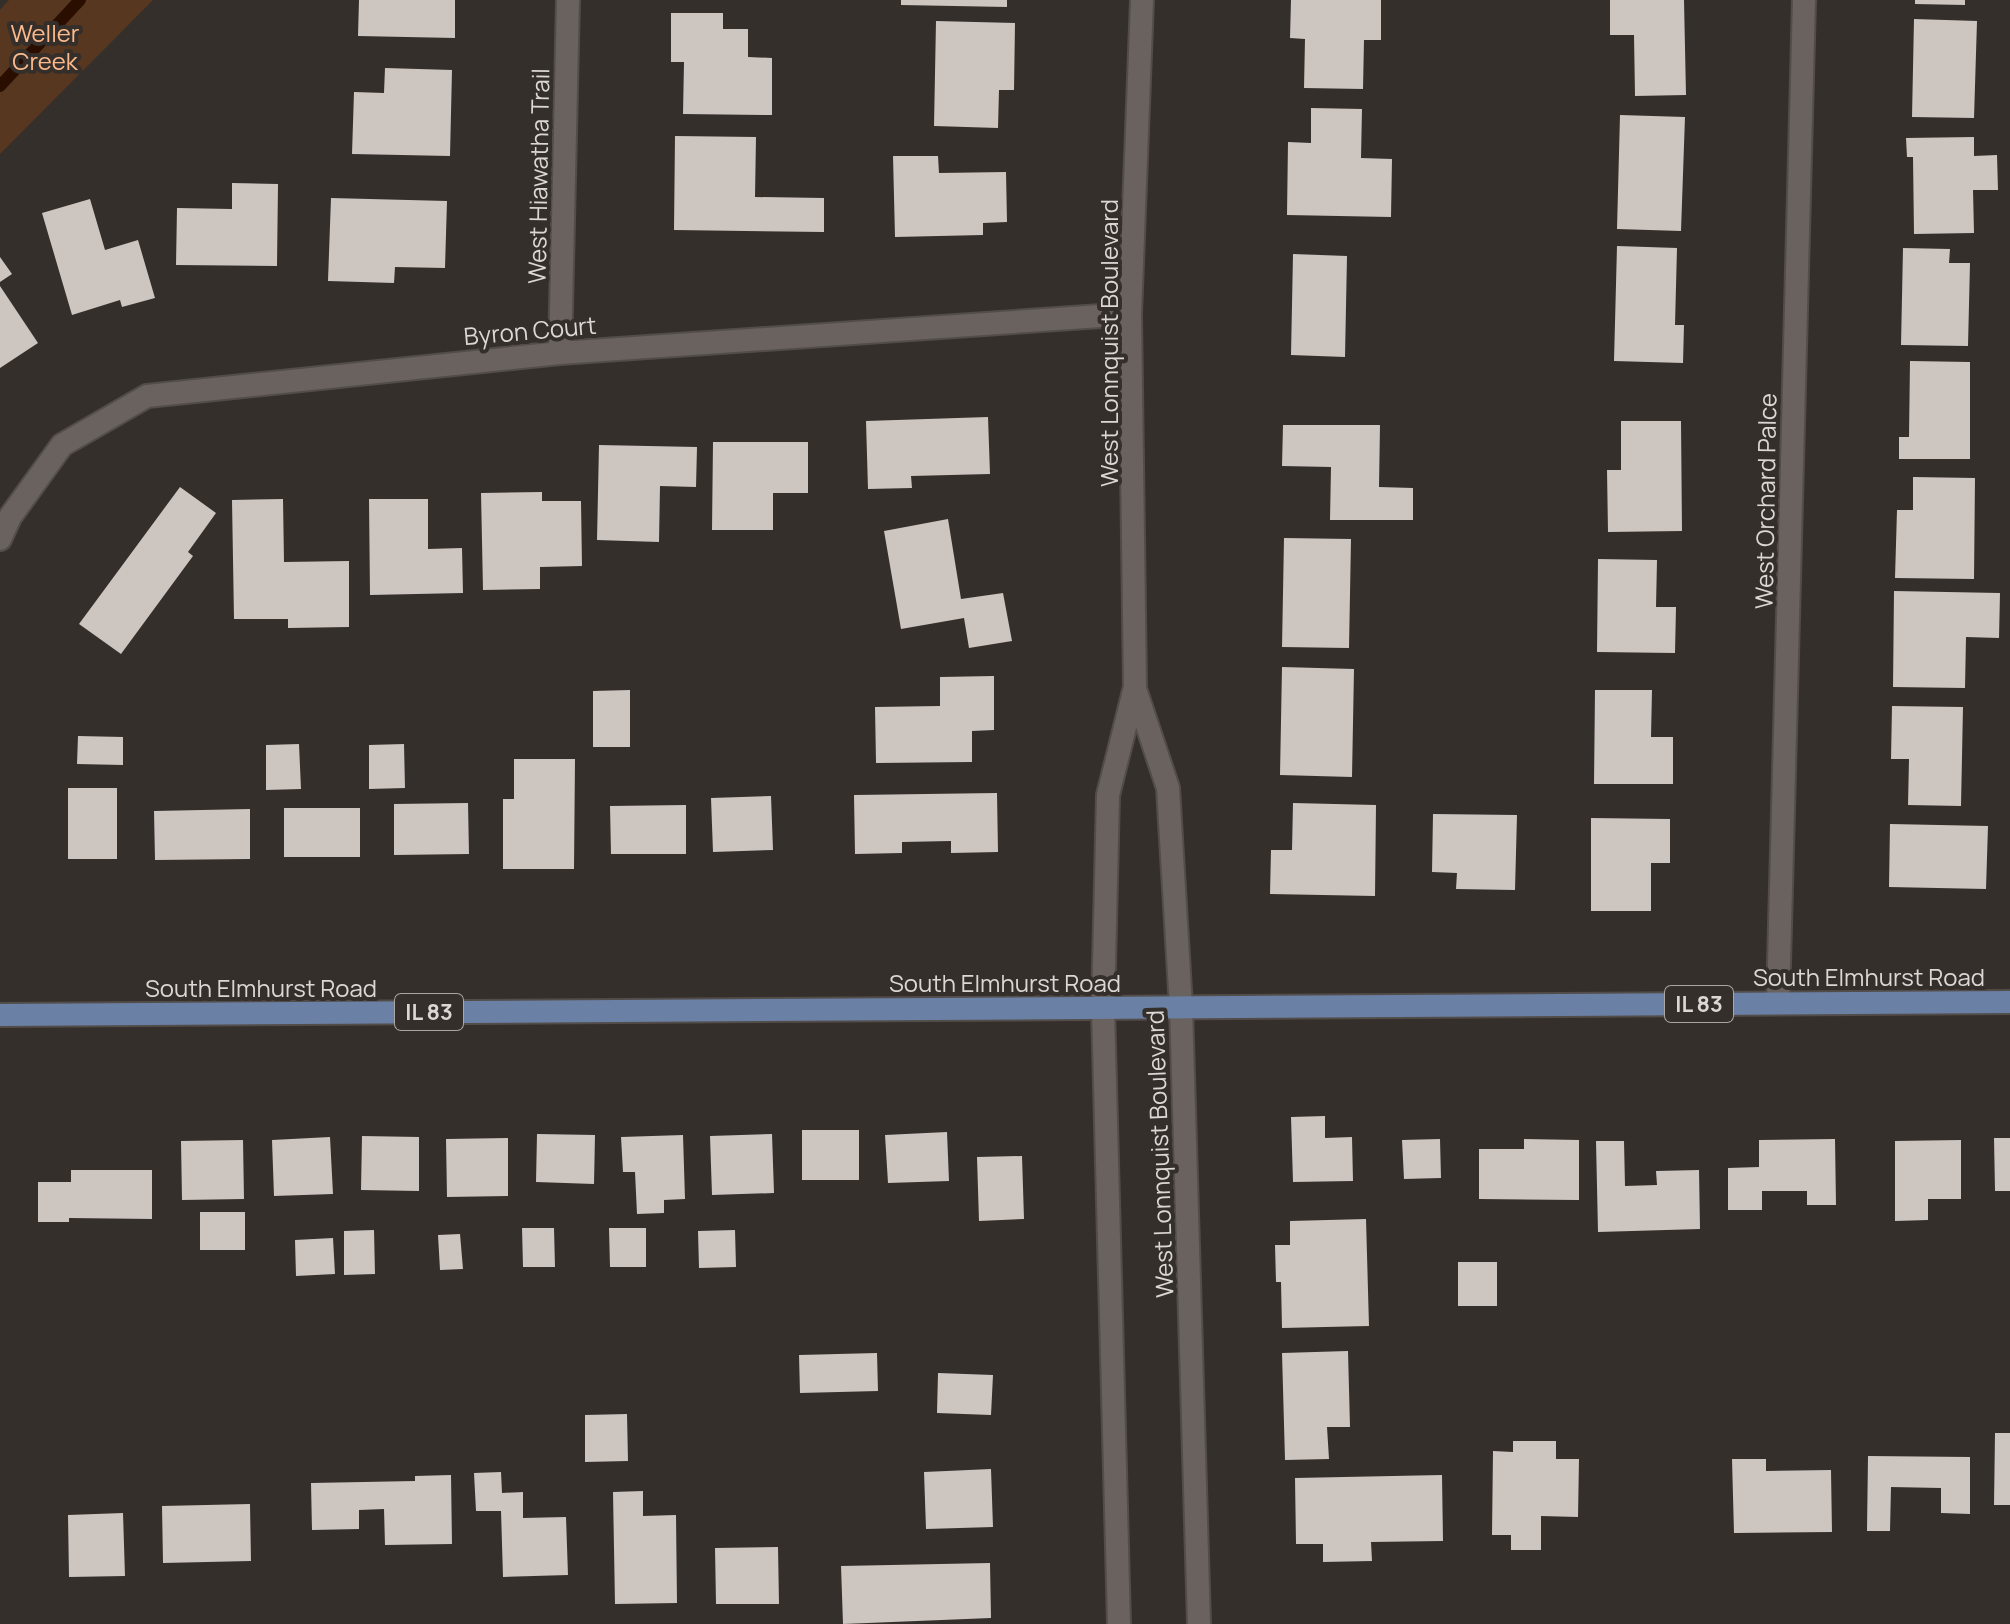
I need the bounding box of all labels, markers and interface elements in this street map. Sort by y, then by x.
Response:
park label: Weller Creek [11,16,80,77]
street label: West Hiawatha Trail [520,68,556,284]
street label: West Lonnquist Boulevard [1092,199,1125,487]
street label: Byron Court [462,308,598,352]
street label: West Orchard Palce [1747,393,1783,609]
street label: South Elmhurst Road [1753,960,1985,993]
street label: South Elmhurst Road [889,966,1121,999]
street label: South Elmhurst Road [145,971,377,1004]
road number: IL 83 [1665,986,1733,1022]
road number: IL 83 [395,994,463,1030]
street label: West Lonnquist Boulevard [1137,1010,1181,1298]

